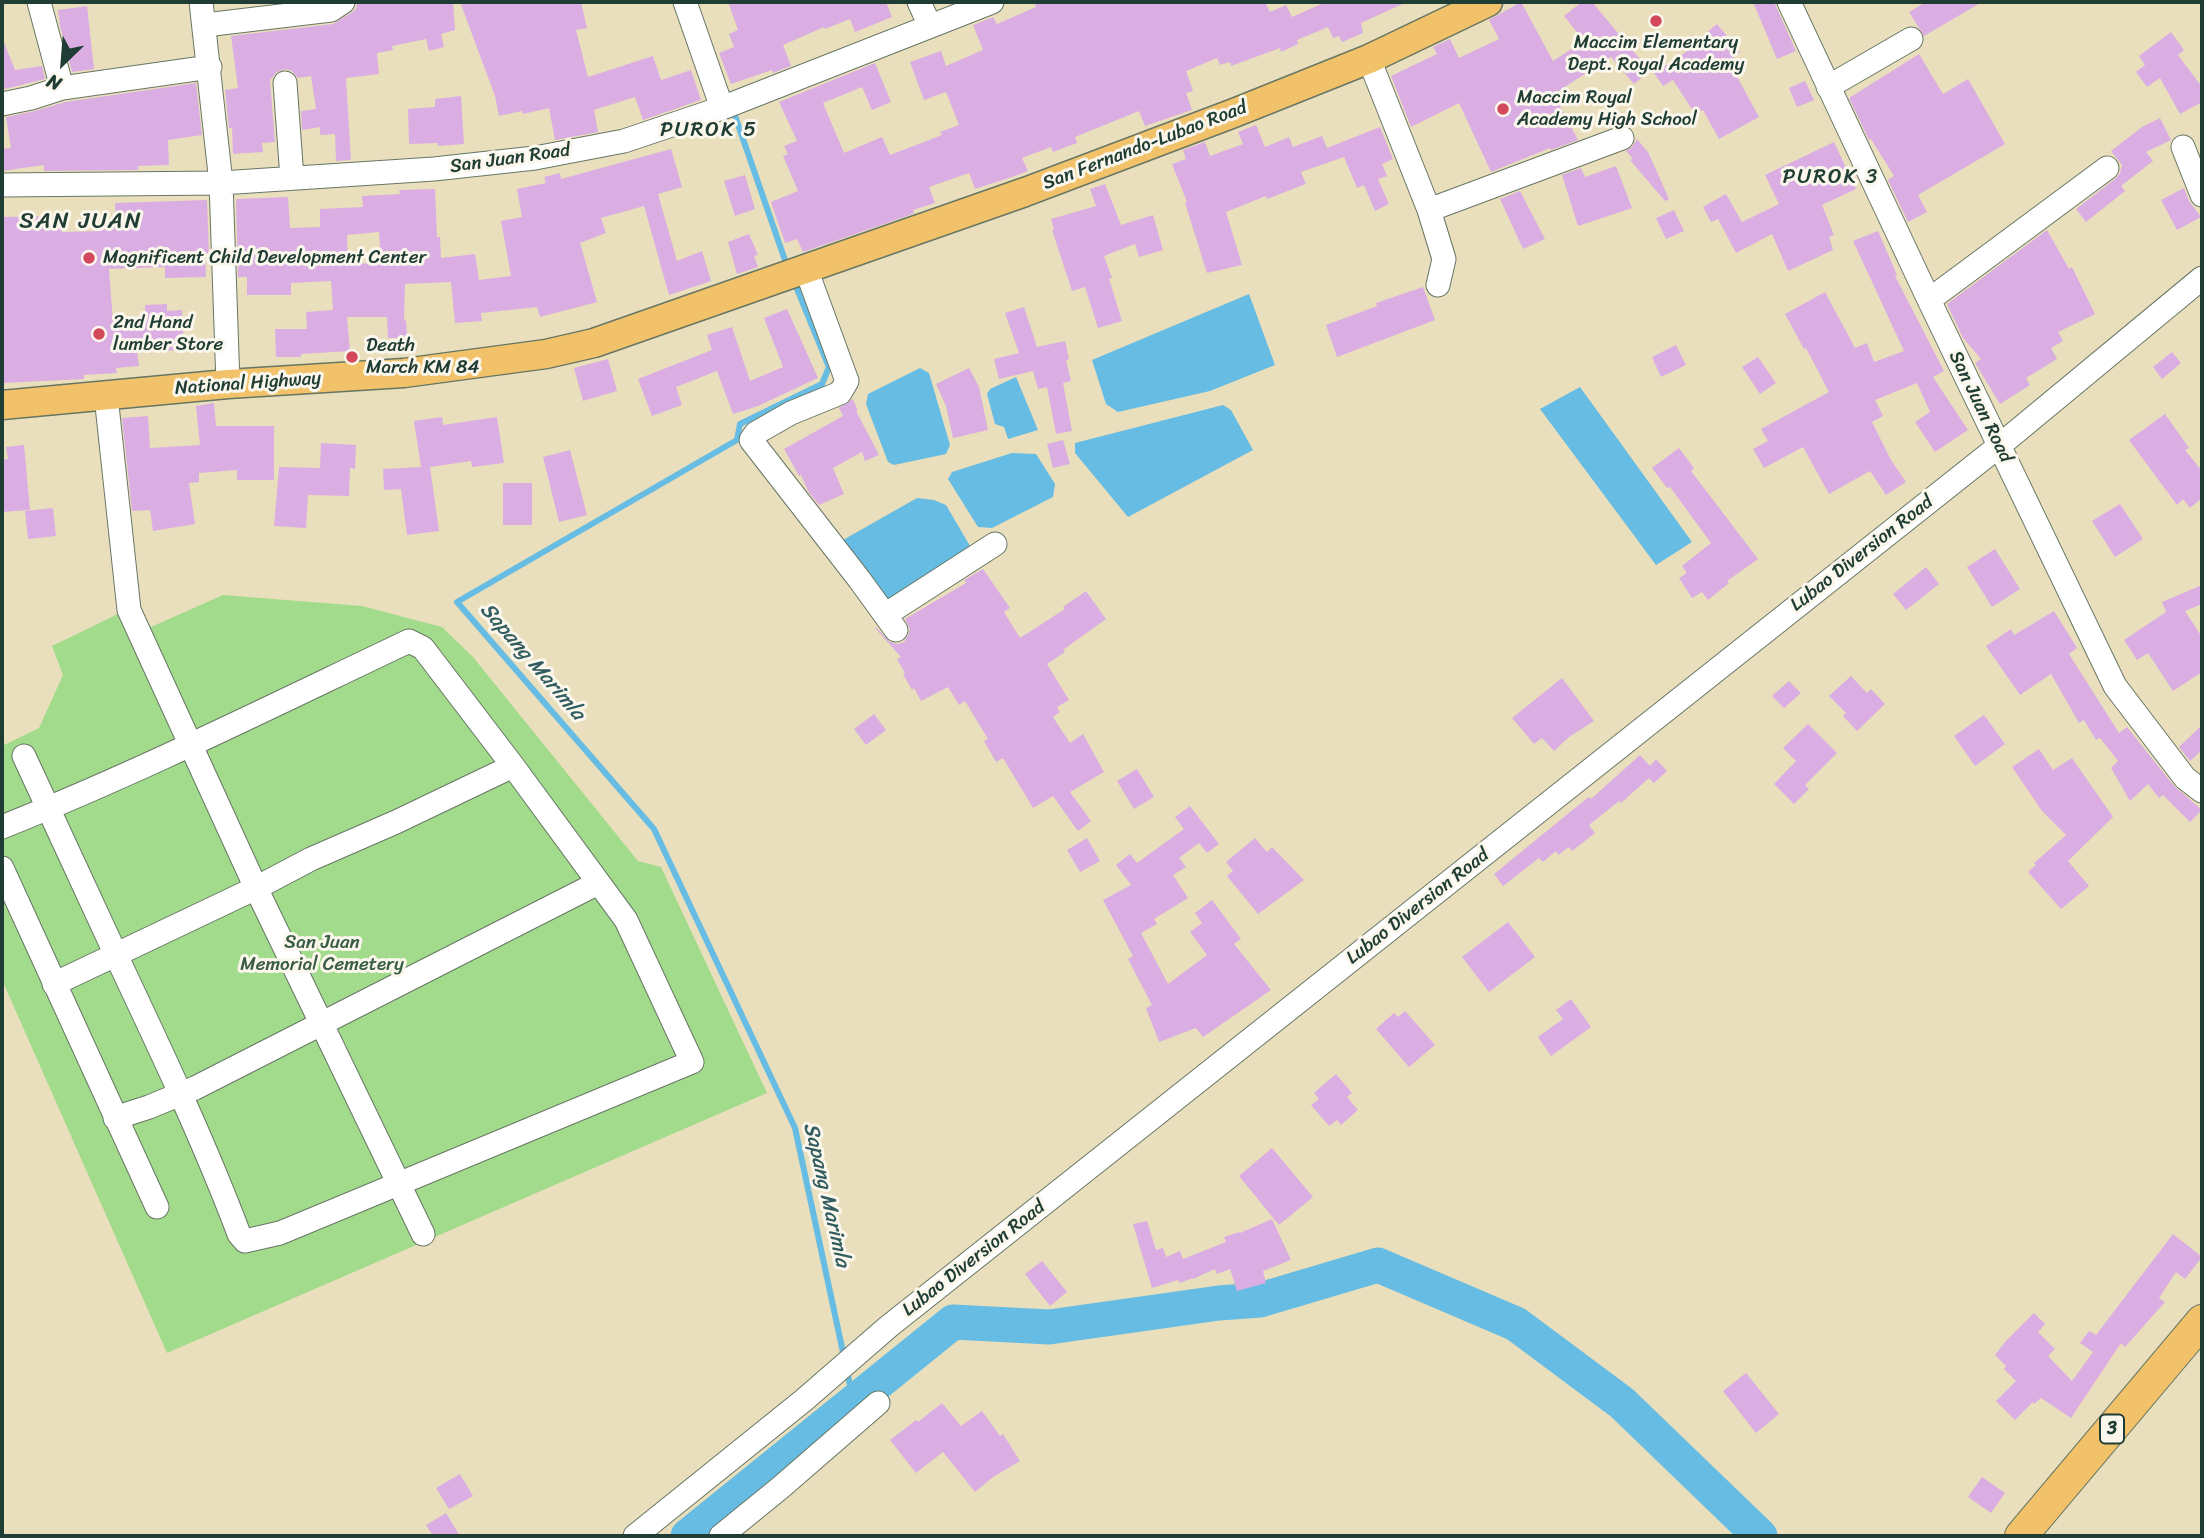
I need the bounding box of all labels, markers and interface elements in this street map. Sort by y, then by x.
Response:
marker: Maccim Elementary Dept. Royal Academy [1648,13,1664,29]
north arrow [28,28,98,98]
place label: Maccim Elementary Dept. Royal Academy [1568,32,1744,76]
text: N [41,65,67,100]
place label: Maccim Royal Academy High School [1517,87,1697,131]
street label: San Fernando-Lubao Road [1040,97,1250,195]
marker: Maccim Royal Academy High School [1495,101,1511,117]
district label: PUROK 5 [661,118,757,144]
street label: San Juan Road [448,139,572,179]
district label: PUROK 3 [1784,165,1878,191]
district label: SAN JUAN [20,208,142,236]
place label: Magnificent Child Development Center [103,247,426,269]
marker: Magnificent Child Development Center [81,250,97,266]
place label: 2nd Hand lumber Store [113,312,223,356]
marker: 2nd Hand lumber Store [91,326,107,342]
place label: Death March KM 84 [366,335,479,379]
street label: San Juan Road [1943,348,2017,466]
marker: Death March KM 84 [344,349,360,365]
street label: National Highway [174,368,322,400]
street label: Lubao Diversion Road [1786,491,1938,617]
water label: Sapang Marimla [474,598,590,726]
street label: Lubao Diversion Road [1342,844,1494,970]
park label: San Juan Memorial Cemetery [240,932,404,976]
water label: Sapang Marimla [797,1120,855,1270]
street label: Lubao Diversion Road [898,1196,1050,1322]
road number: 3 [2100,1414,2124,1444]

